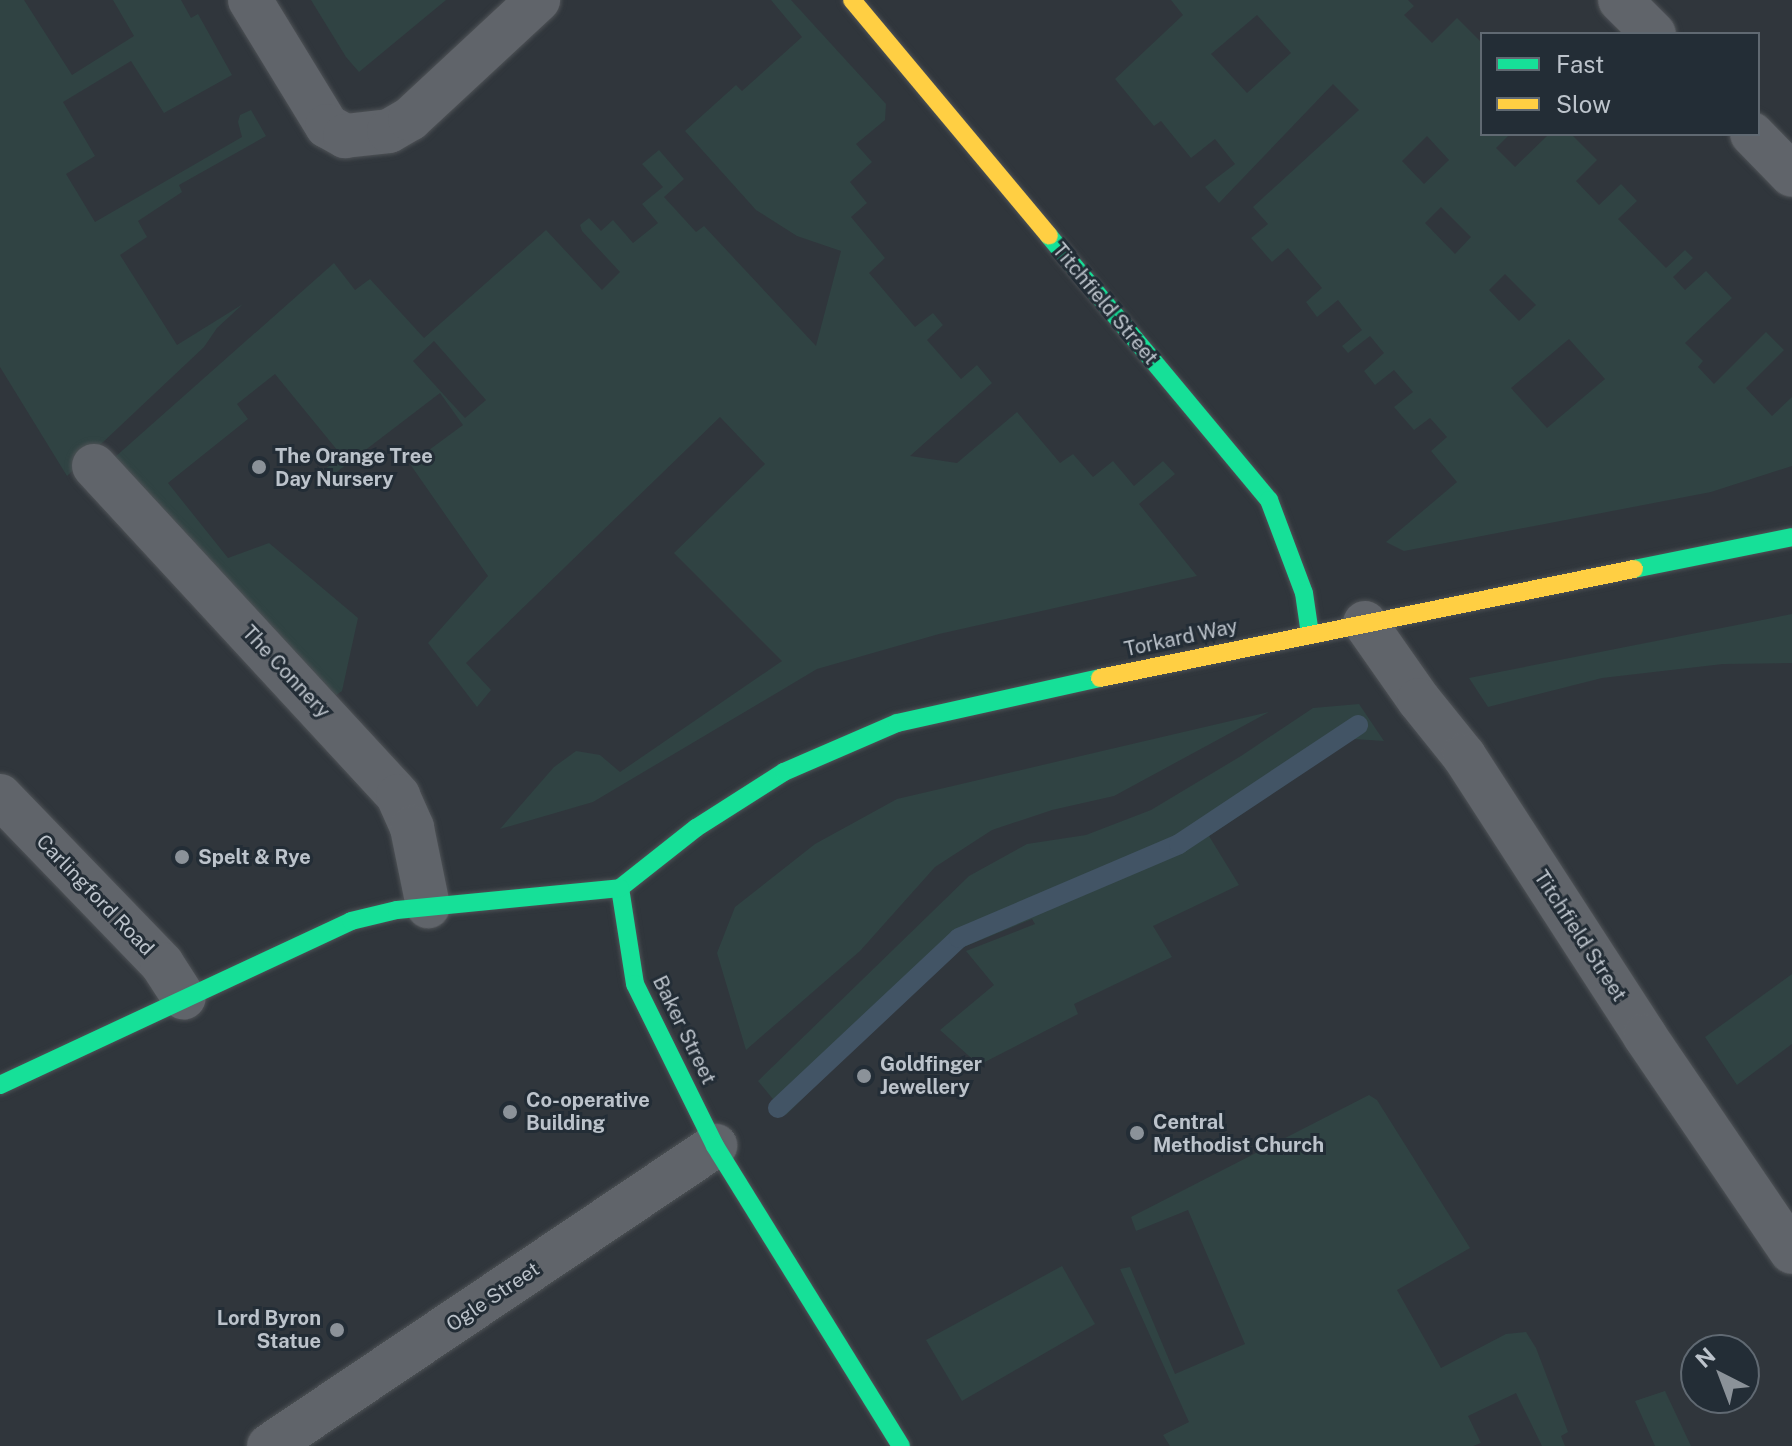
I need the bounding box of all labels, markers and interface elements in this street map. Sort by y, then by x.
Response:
legend [1480,32,1760,136]
text: Fast [1556,50,1604,78]
text: Slow [1556,90,1611,118]
street label: Titchfield Street [1047,238,1163,370]
place label: The Orange Tree Day Nursery [275,444,433,491]
marker: The Orange Tree Day Nursery [250,458,268,476]
street label: Torkard Way [1122,614,1240,662]
street label: The Connery [237,621,335,723]
street label: Carlingford Road [31,830,159,960]
place label: Spelt & Rye [198,845,311,869]
marker: Spelt & Rye [173,848,191,866]
street label: Titchfield Street [1529,866,1631,1006]
street label: Baker Street [647,972,721,1088]
place label: Goldfinger Jewellery [880,1052,982,1099]
marker: Goldfinger Jewellery [855,1067,873,1085]
place label: Co-operative Building [526,1088,650,1135]
marker: Co-operative Building [501,1103,519,1121]
place label: Central Methodist Church [1153,1110,1324,1157]
marker: Central Methodist Church [1128,1124,1146,1142]
street label: Ogle Street [442,1257,544,1337]
place label: Lord Byron Statue [217,1306,321,1353]
marker: Lord Byron Statue [328,1321,346,1339]
north arrow [1680,1334,1760,1414]
text: N [1690,1342,1720,1373]

